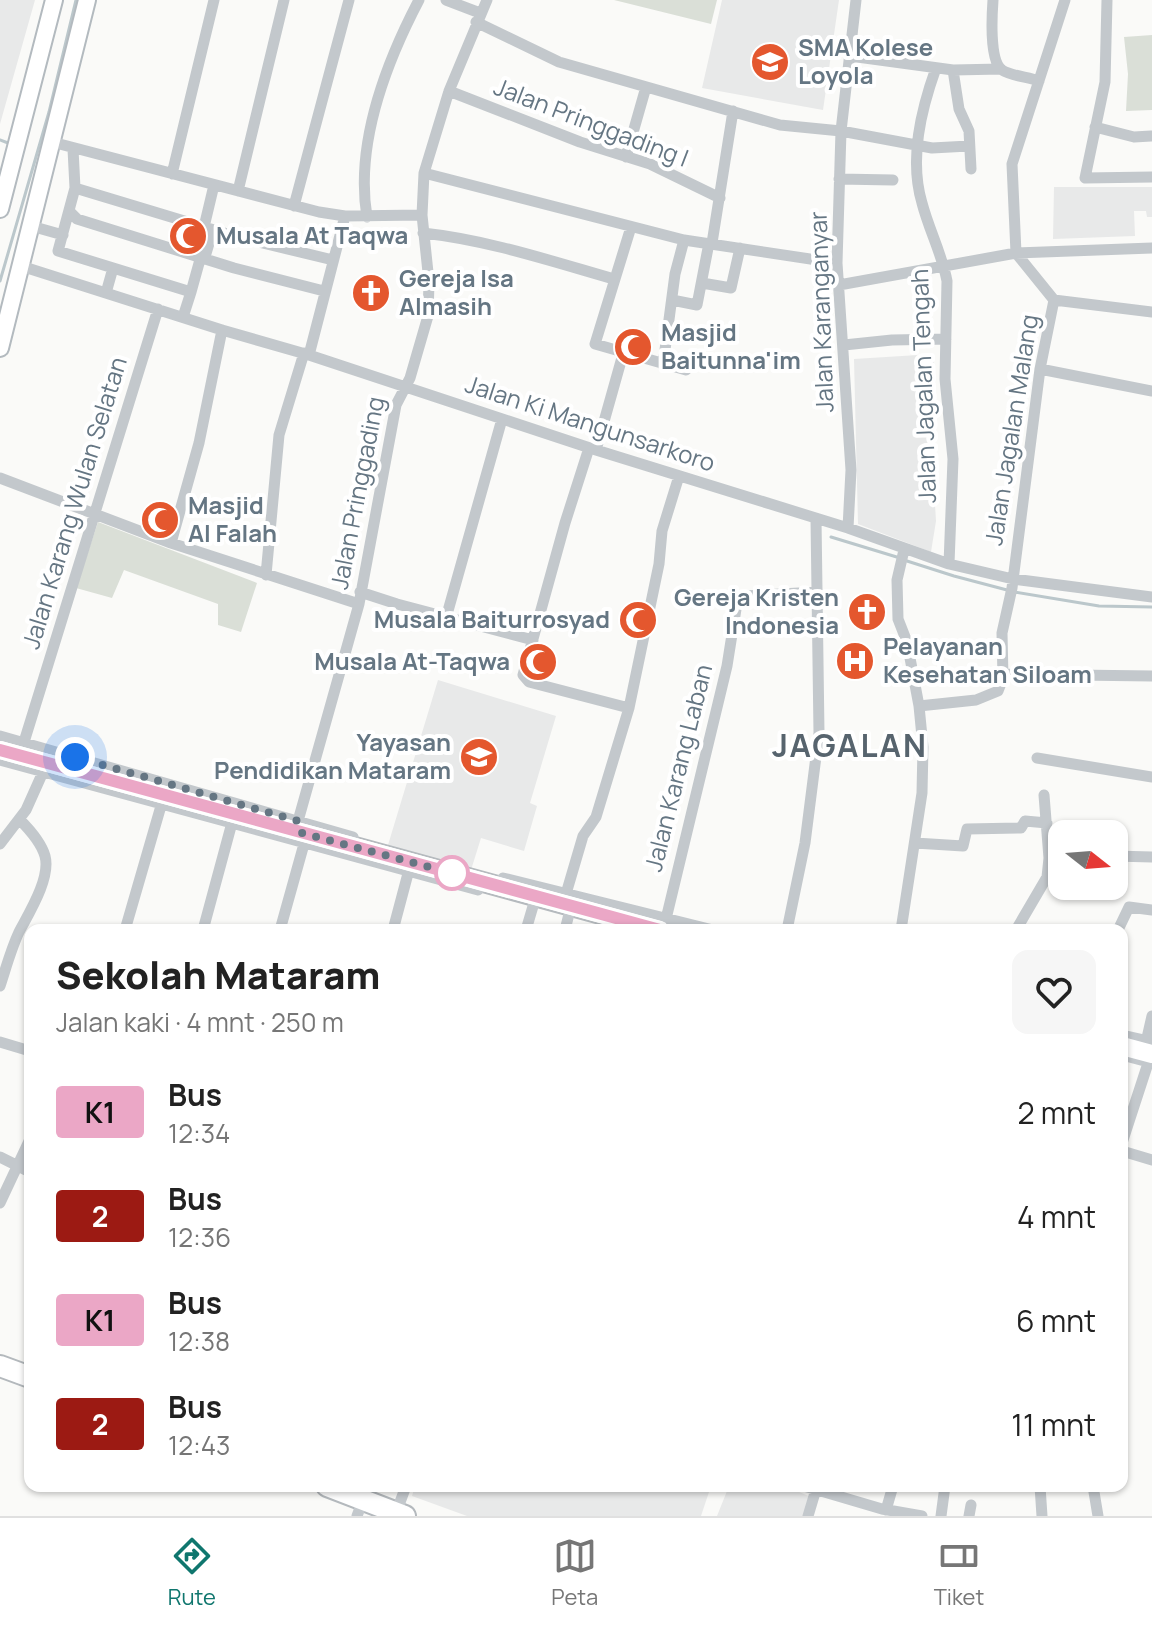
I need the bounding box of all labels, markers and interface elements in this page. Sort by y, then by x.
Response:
place label: SMA Kolese Loyola [798,30,933,91]
school or university icon: SMA Kolese Loyola [749,41,791,83]
street label: Jalan Pringgading I [490,69,694,174]
street label: Jalan Karanganyar [800,211,841,413]
mosque icon: Musala At Taqwa [167,215,209,257]
place label: Musala At Taqwa [216,218,408,251]
place label: Gereja Isa Almasih [399,261,514,322]
street label: Jalan Jagalan Tengah [902,268,943,504]
church icon: Gereja Isa Almasih [350,272,392,314]
street label: Jalan Jagalan Malang [976,312,1045,548]
place label: Masjid Baitunna'im [661,315,801,376]
mosque icon: Masjid Baitunna'im [612,326,654,368]
street label: Jalan Karang Wulan Selatan [13,353,134,653]
street label: Jalan Ki Mangunsarkoro [461,367,720,479]
street label: Jalan Pringgading [322,394,391,592]
place label: Masjid Al Falah [188,488,277,549]
mosque icon: Masjid Al Falah [139,499,181,541]
place label: Gereja Kristen Indonesia [674,580,839,641]
church icon: Gereja Kristen Indonesia [846,591,888,633]
mosque icon: Musala Baiturrosyad [617,599,659,641]
place label: Musala Baiturrosyad [374,602,610,635]
place label: Pelayanan Kesehatan Siloam [883,629,1092,690]
hospital icon: Pelayanan Kesehatan Siloam [834,640,876,682]
mosque icon: Musala At-Taqwa [517,641,559,683]
place label: Musala At-Taqwa [314,644,510,677]
street label: Jalan Karang Laban [636,661,719,875]
district label: JAGALAN [772,723,928,767]
place label: Yayasan Pendidikan Mataram [214,725,451,786]
school or university icon: Yayasan Pendidikan Mataram [458,736,500,778]
your location [55,737,95,777]
north arrow [1048,820,1128,900]
map controls [1048,820,1128,900]
unlabelled marker [435,856,469,890]
text: Sekolah Mataram [56,948,380,1000]
button: heart [1012,950,1096,1034]
text: Jalan kaki · 4 mnt · 250 m [56,1004,344,1040]
text: Bus [168,1074,222,1115]
text: 2 mnt [1018,1092,1096,1133]
text: K1 [85,1093,115,1131]
text: 12:34 [168,1115,230,1151]
text: Bus [168,1178,222,1219]
text: 4 mnt [1017,1196,1096,1237]
text: 2 [92,1197,108,1235]
text: 12:36 [168,1219,231,1255]
text: Bus [168,1282,222,1323]
text: 6 mnt [1016,1300,1096,1341]
text: K1 [85,1301,115,1339]
text: 12:38 [168,1323,230,1359]
text: Bus [168,1386,222,1427]
text: 11 mnt [1011,1404,1096,1445]
text: 2 [92,1405,108,1443]
text: 12:43 [168,1427,230,1463]
tab: Rute [168,1534,216,1612]
tab: Peta [551,1534,598,1612]
tab: Tiket [934,1534,984,1612]

